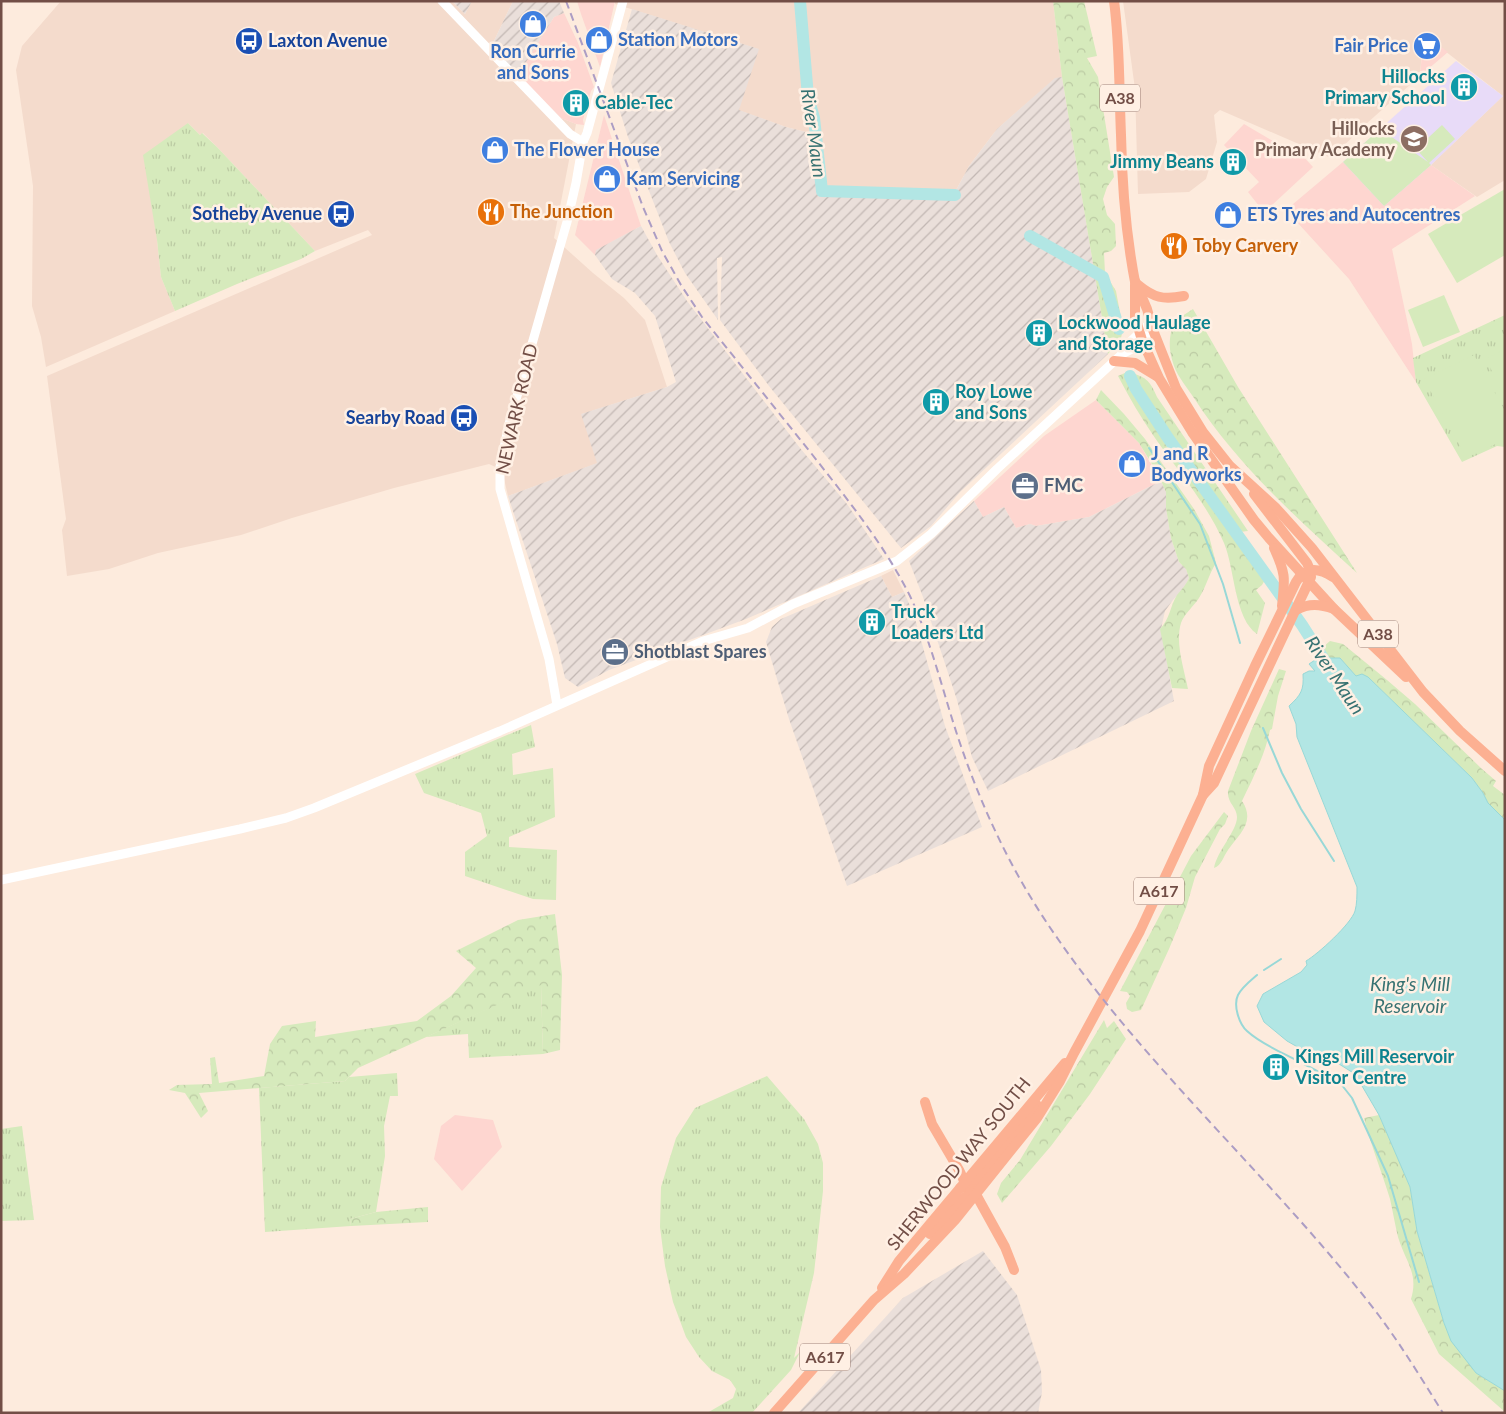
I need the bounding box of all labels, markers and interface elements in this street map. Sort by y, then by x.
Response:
shop icon: Ron Currie and Sons [518,9,548,39]
shop icon: Station Motors [584,25,614,55]
bus stop icon: Laxton Avenue [234,26,264,56]
place label: Station Motors [618,28,738,50]
place label: Laxton Avenue [268,29,388,51]
supermarket icon: Fair Price [1412,31,1442,61]
place label: Fair Price [1334,34,1408,56]
place label: Ron Currie and Sons [490,40,576,83]
place label: Hillocks Primary School [1325,65,1445,108]
building icon: Hillocks Primary School [1449,72,1479,102]
road number: A38 [1100,85,1140,112]
water label: River Maun [797,87,832,179]
building icon: Cable-Tec [561,88,591,118]
place label: Cable-Tec [595,91,673,113]
place label: Hillocks Primary Academy [1255,117,1395,160]
school or university icon: Hillocks Primary Academy [1399,124,1429,154]
shop icon: The Flower House [480,135,510,165]
place label: The Flower House [514,138,660,160]
building icon: Jimmy Beans [1218,147,1248,177]
place label: Jimmy Beans [1110,150,1214,172]
shop icon: Kam Servicing [592,164,622,194]
place label: Kam Servicing [626,167,741,189]
restaurant icon: The Junction [476,197,506,227]
bus stop icon: Sotheby Avenue [326,199,356,229]
place label: The Junction [510,200,613,222]
shop icon: ETS Tyres and Autocentres [1213,200,1243,230]
place label: Sotheby Avenue [192,202,322,224]
place label: ETS Tyres and Autocentres [1247,203,1461,225]
restaurant icon: Toby Carvery [1159,231,1189,261]
place label: Toby Carvery [1193,234,1299,256]
place label: Lockwood Haulage and Storage [1058,311,1211,354]
building icon: Lockwood Haulage and Storage [1024,318,1054,348]
street label: NEWARK ROAD [490,341,542,476]
place label: Roy Lowe and Sons [955,380,1033,423]
building icon: Roy Lowe and Sons [921,387,951,417]
bus stop icon: Searby Road [449,403,479,433]
place label: Searby Road [346,406,445,428]
place label: J and R Bodyworks [1151,442,1242,485]
shop icon: J and R Bodyworks [1117,449,1147,479]
office icon: FMC [1010,471,1040,501]
place label: FMC [1044,474,1083,496]
place label: Truck Loaders Ltd [891,600,984,643]
building icon: Truck Loaders Ltd [857,607,887,637]
road number: A38 [1358,620,1398,648]
water label: River Maun [1301,631,1370,718]
office icon: Shotblast Spares [600,637,630,667]
place label: Shotblast Spares [634,640,767,662]
road number: A617 [1134,878,1184,904]
water label: King's Mill Reservoir [1370,972,1450,1017]
place label: Kings Mill Reservoir Visitor Centre [1294,1045,1455,1088]
building icon: Kings Mill Reservoir Visitor Centre [1261,1052,1291,1082]
street label: SHERWOOD WAY SOUTH [882,1073,1035,1254]
road number: A617 [800,1344,850,1370]

